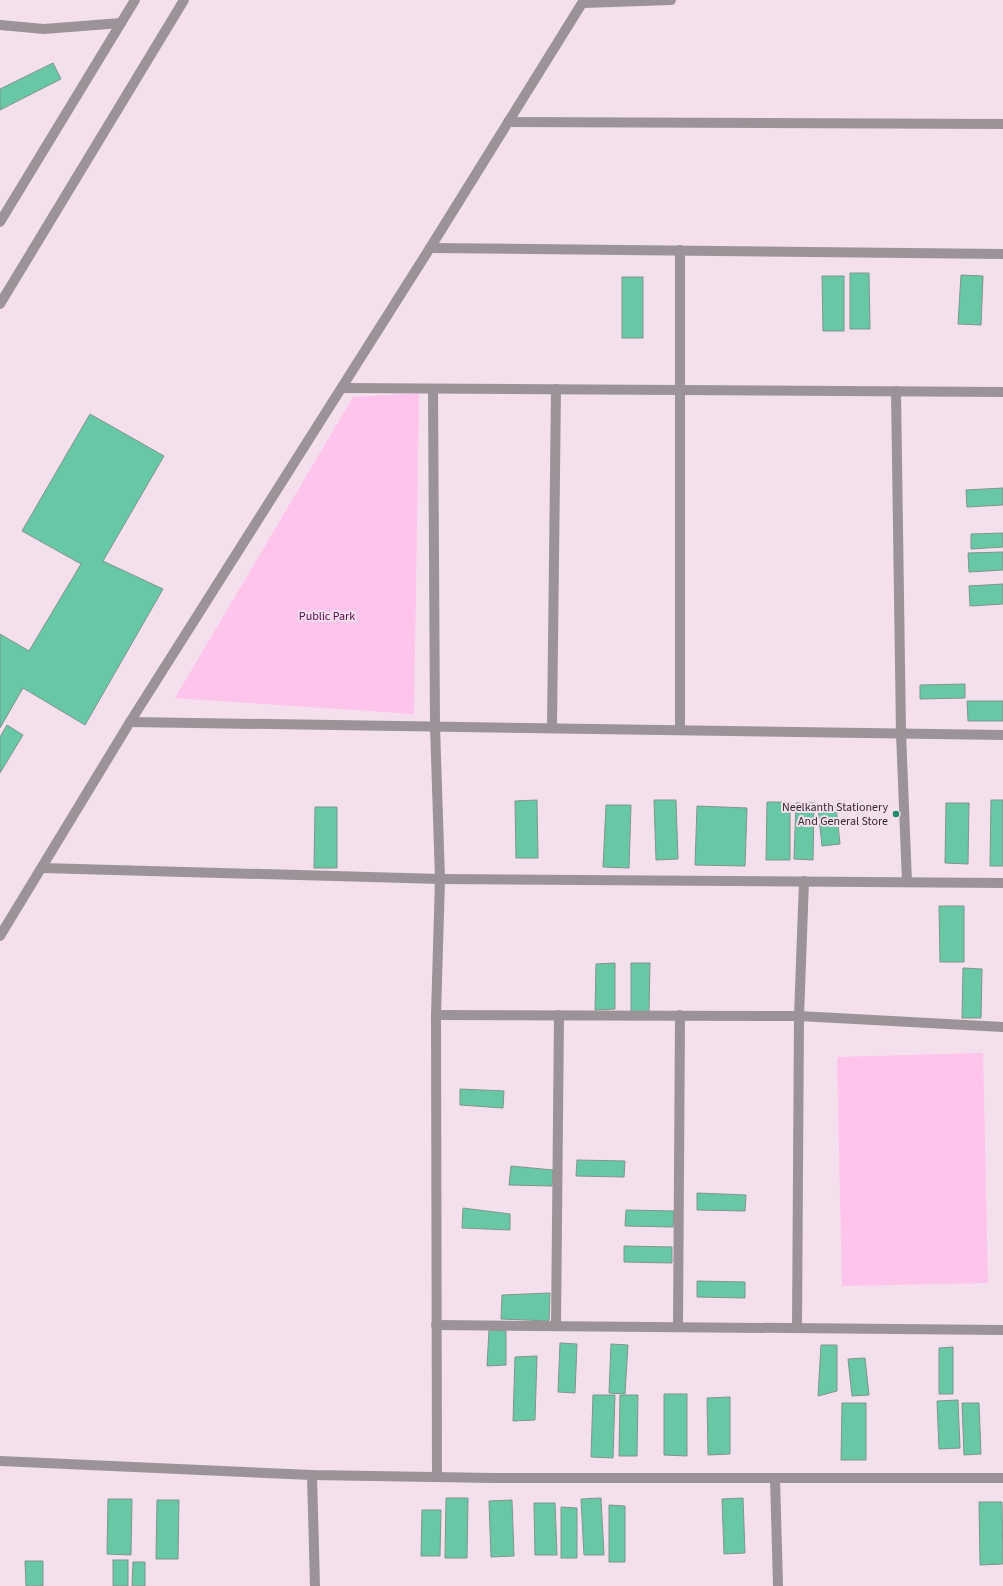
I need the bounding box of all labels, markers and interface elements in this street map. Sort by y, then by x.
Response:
park label: Public Park [299,608,355,625]
place label: Neelkanth Stationery And General Store [782,799,888,830]
marker: Neelkanth Stationery And General Store [891,809,901,819]

